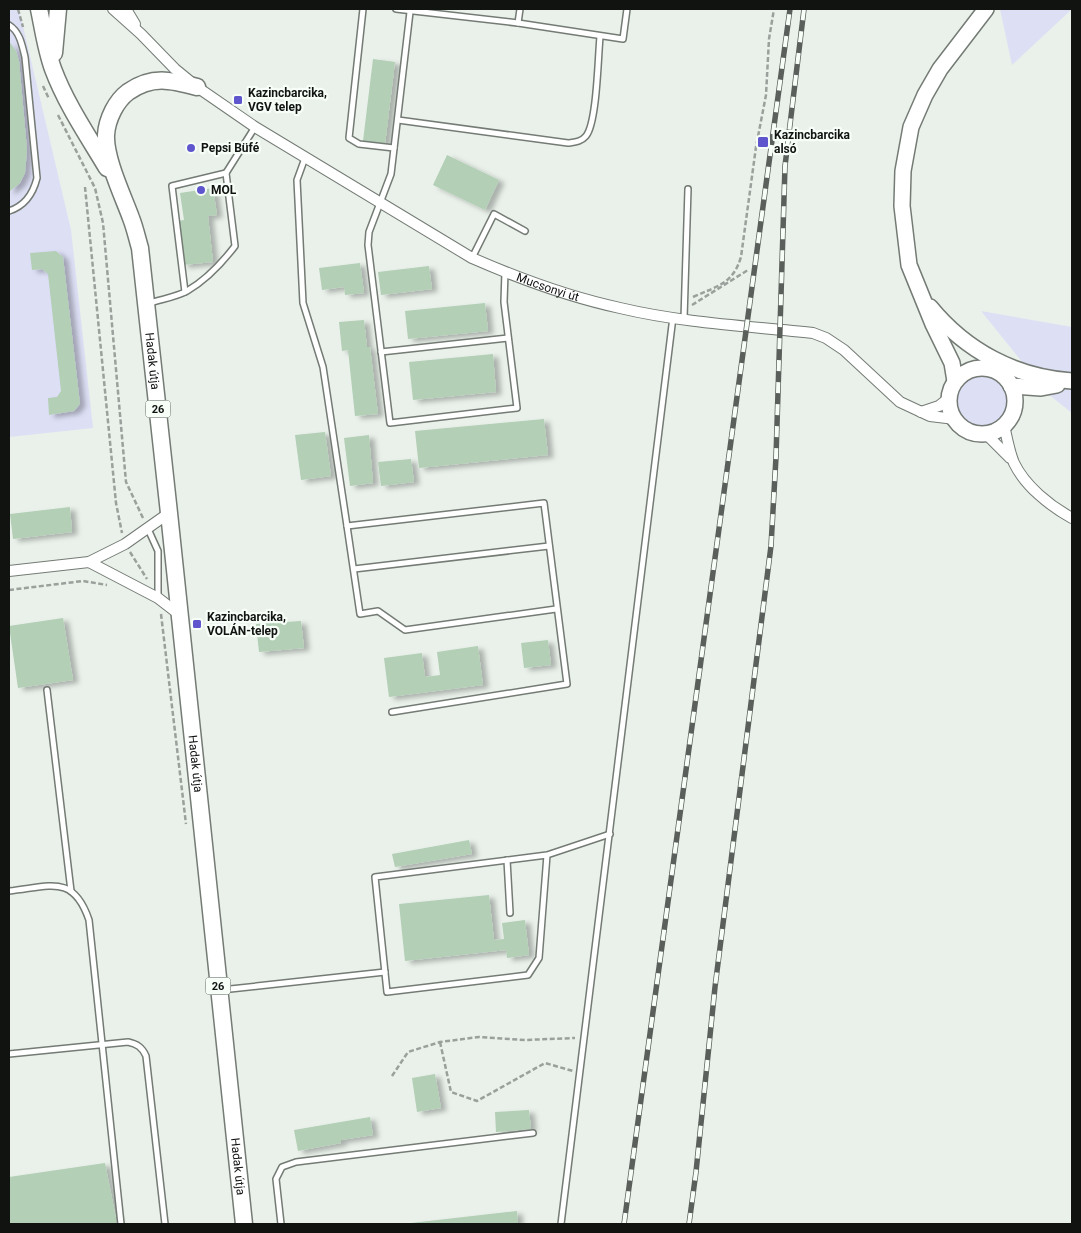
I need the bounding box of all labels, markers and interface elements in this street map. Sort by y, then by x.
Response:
place label: Kazincbarcika, VGV telep [248,86,327,114]
marker: Kazincbarcika, VGV telep [232,94,244,106]
place label: Kazincbarcika alsó [774,128,851,156]
marker: Kazincbarcika alsó [756,135,770,149]
place label: Pepsi Büfé [201,141,260,155]
marker: Pepsi Büfé [185,142,197,154]
place label: MOL [211,183,237,197]
marker: MOL [195,184,207,196]
street label: Mucsonyi út [515,270,581,304]
street label: Hadak útja [142,332,162,390]
road number: 26 [146,400,170,418]
place label: Kazincbarcika, VOLÁN-telep [207,610,286,638]
marker: Kazincbarcika, VOLÁN-telep [191,618,203,630]
street label: Hadak útja [185,734,205,793]
road number: 26 [206,978,230,994]
street label: Hadak útja [228,1137,248,1196]

